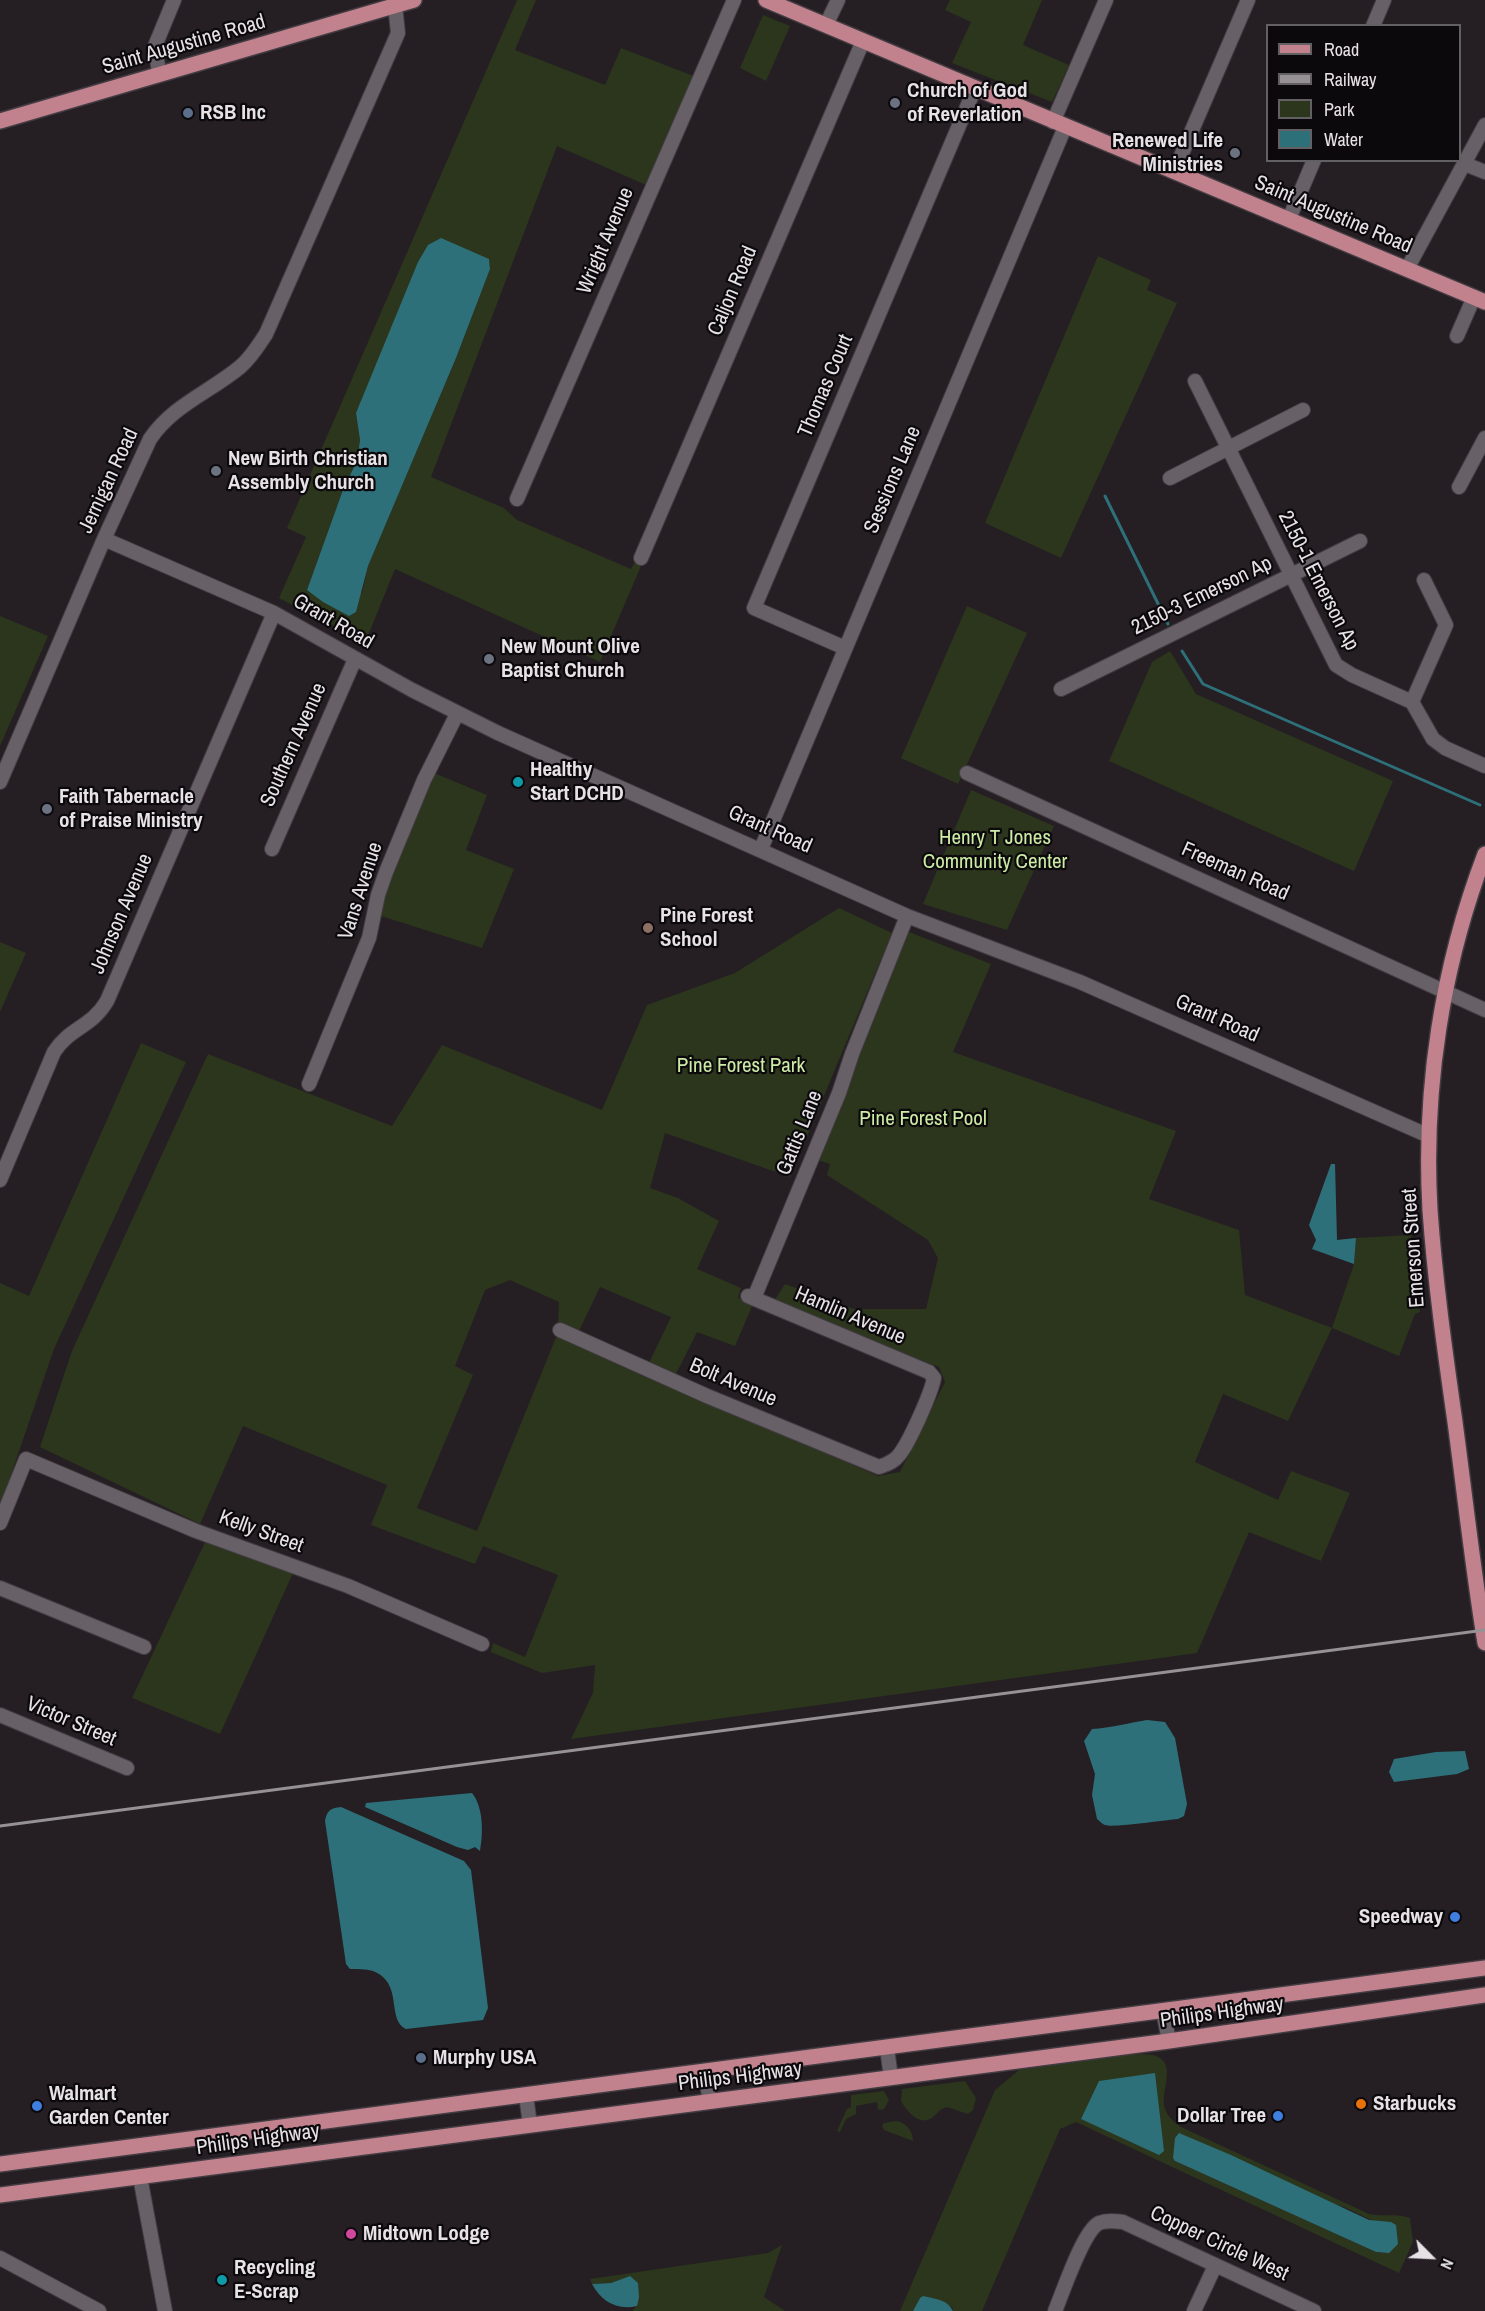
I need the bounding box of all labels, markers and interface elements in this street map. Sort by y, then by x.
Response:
street label: Saint Augustine Road [100,10,268,80]
legend [1266,24,1461,162]
text: Road [1324,37,1359,62]
text: Railway [1324,67,1377,92]
place label: Church of God of Reverlation [907,78,1028,128]
marker: Church of God of Reverlation [888,96,902,110]
text: Park [1324,97,1354,122]
place label: RSB Inc [200,100,266,126]
marker: RSB Inc [181,106,195,120]
text: Water [1324,127,1363,152]
place label: Renewed Life Ministries [1112,128,1223,178]
marker: Renewed Life Ministries [1228,146,1242,160]
street label: Saint Augustine Road [1251,170,1415,260]
street label: Wright Avenue [572,184,640,298]
street label: Caljon Road [703,242,763,340]
street label: Thomas Court [793,331,859,441]
street label: Sessions Lane [859,423,927,537]
street label: Jernigan Road [74,424,144,538]
place label: New Birth Christian Assembly Church [228,446,388,496]
marker: New Birth Christian Assembly Church [209,464,223,478]
street label: 2150-1 Emerson Ap [1272,507,1364,655]
street label: 2150-3 Emerson Ap [1128,551,1276,641]
street label: Grant Road [288,589,378,655]
place label: New Mount Olive Baptist Church [501,634,640,684]
marker: New Mount Olive Baptist Church [482,652,496,666]
street label: Southern Avenue [255,679,333,811]
place label: Healthy Start DCHD [530,757,624,807]
marker: Healthy Start DCHD [511,775,525,789]
place label: Faith Tabernacle of Praise Ministry [59,784,203,834]
street label: Grant Road [724,800,816,860]
marker: Faith Tabernacle of Praise Ministry [40,802,54,816]
park label: Henry T Jones Community Center [923,825,1067,875]
street label: Freeman Road [1177,837,1293,907]
street label: Vans Avenue [333,839,389,943]
street label: Johnson Avenue [85,850,159,978]
place label: Pine Forest School [660,903,753,953]
marker: Pine Forest School [641,921,655,935]
street label: Grant Road [1171,989,1263,1049]
park label: Pine Forest Park [677,1053,805,1079]
street label: Gattis Lane [772,1087,828,1179]
park label: Pine Forest Pool [859,1106,987,1132]
street label: Emerson Street [1397,1187,1431,1309]
street label: Hamlin Avenue [791,1281,909,1351]
street label: Bolt Avenue [685,1353,781,1413]
street label: Kelly Street [215,1505,307,1559]
street label: Victor Street [22,1692,120,1752]
place label: Speedway [1359,1904,1443,1930]
marker: Speedway [1448,1910,1462,1924]
street label: Philips Highway [1159,1992,1285,2034]
place label: Murphy USA [433,2045,536,2071]
marker: Murphy USA [414,2051,428,2065]
street label: Philips Highway [677,2057,803,2097]
place label: Walmart Garden Center [49,2081,169,2131]
place label: Starbucks [1373,2091,1456,2117]
marker: Starbucks [1354,2097,1368,2111]
marker: Walmart Garden Center [30,2099,44,2113]
place label: Dollar Tree [1177,2103,1266,2129]
marker: Dollar Tree [1271,2109,1285,2123]
street label: Philips Highway [195,2119,321,2161]
street label: Copper Circle West [1146,2201,1292,2287]
place label: Midtown Lodge [363,2221,489,2247]
marker: Midtown Lodge [344,2227,358,2241]
north arrow [1401,2227,1461,2287]
place label: Recycling E-Scrap [234,2255,315,2305]
text: N [1435,2256,1459,2273]
marker: Recycling E-Scrap [215,2273,229,2287]

